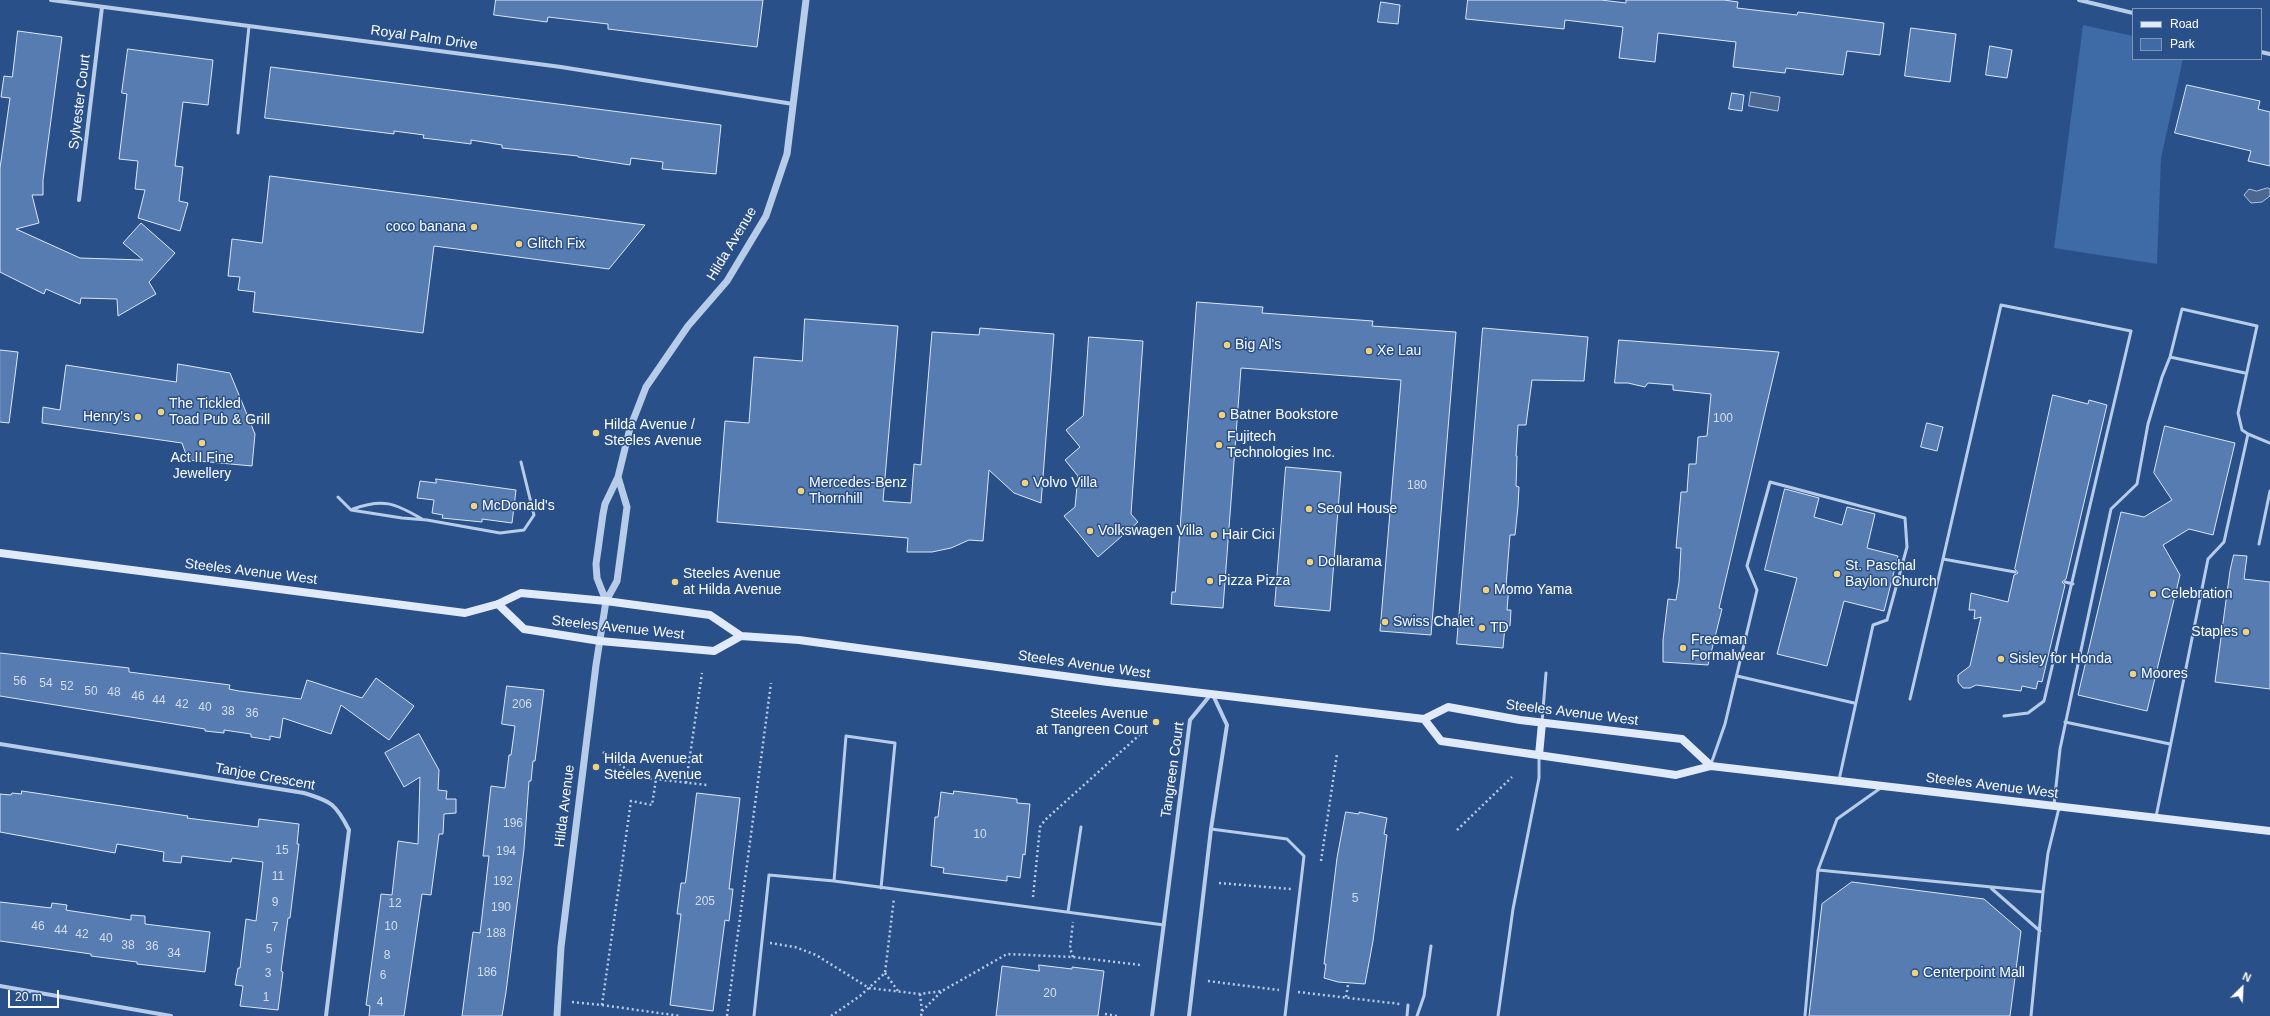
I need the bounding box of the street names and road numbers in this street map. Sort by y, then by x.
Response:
street label: Royal Palm Drive [369,22,479,54]
street label: Sylvester Court [66,53,94,151]
street label: Hilda Avenue [703,204,761,284]
street label: Steeles Avenue West [184,556,318,588]
street label: Steeles Avenue West [551,613,685,643]
street label: Steeles Avenue West [1017,647,1151,683]
street label: Steeles Avenue West [1505,697,1639,729]
street label: Tangreen Court [1158,721,1188,819]
street label: Tanjoe Crescent [214,760,316,794]
street label: Hilda Avenue [552,764,578,848]
street label: Steeles Avenue West [1925,770,2059,802]

